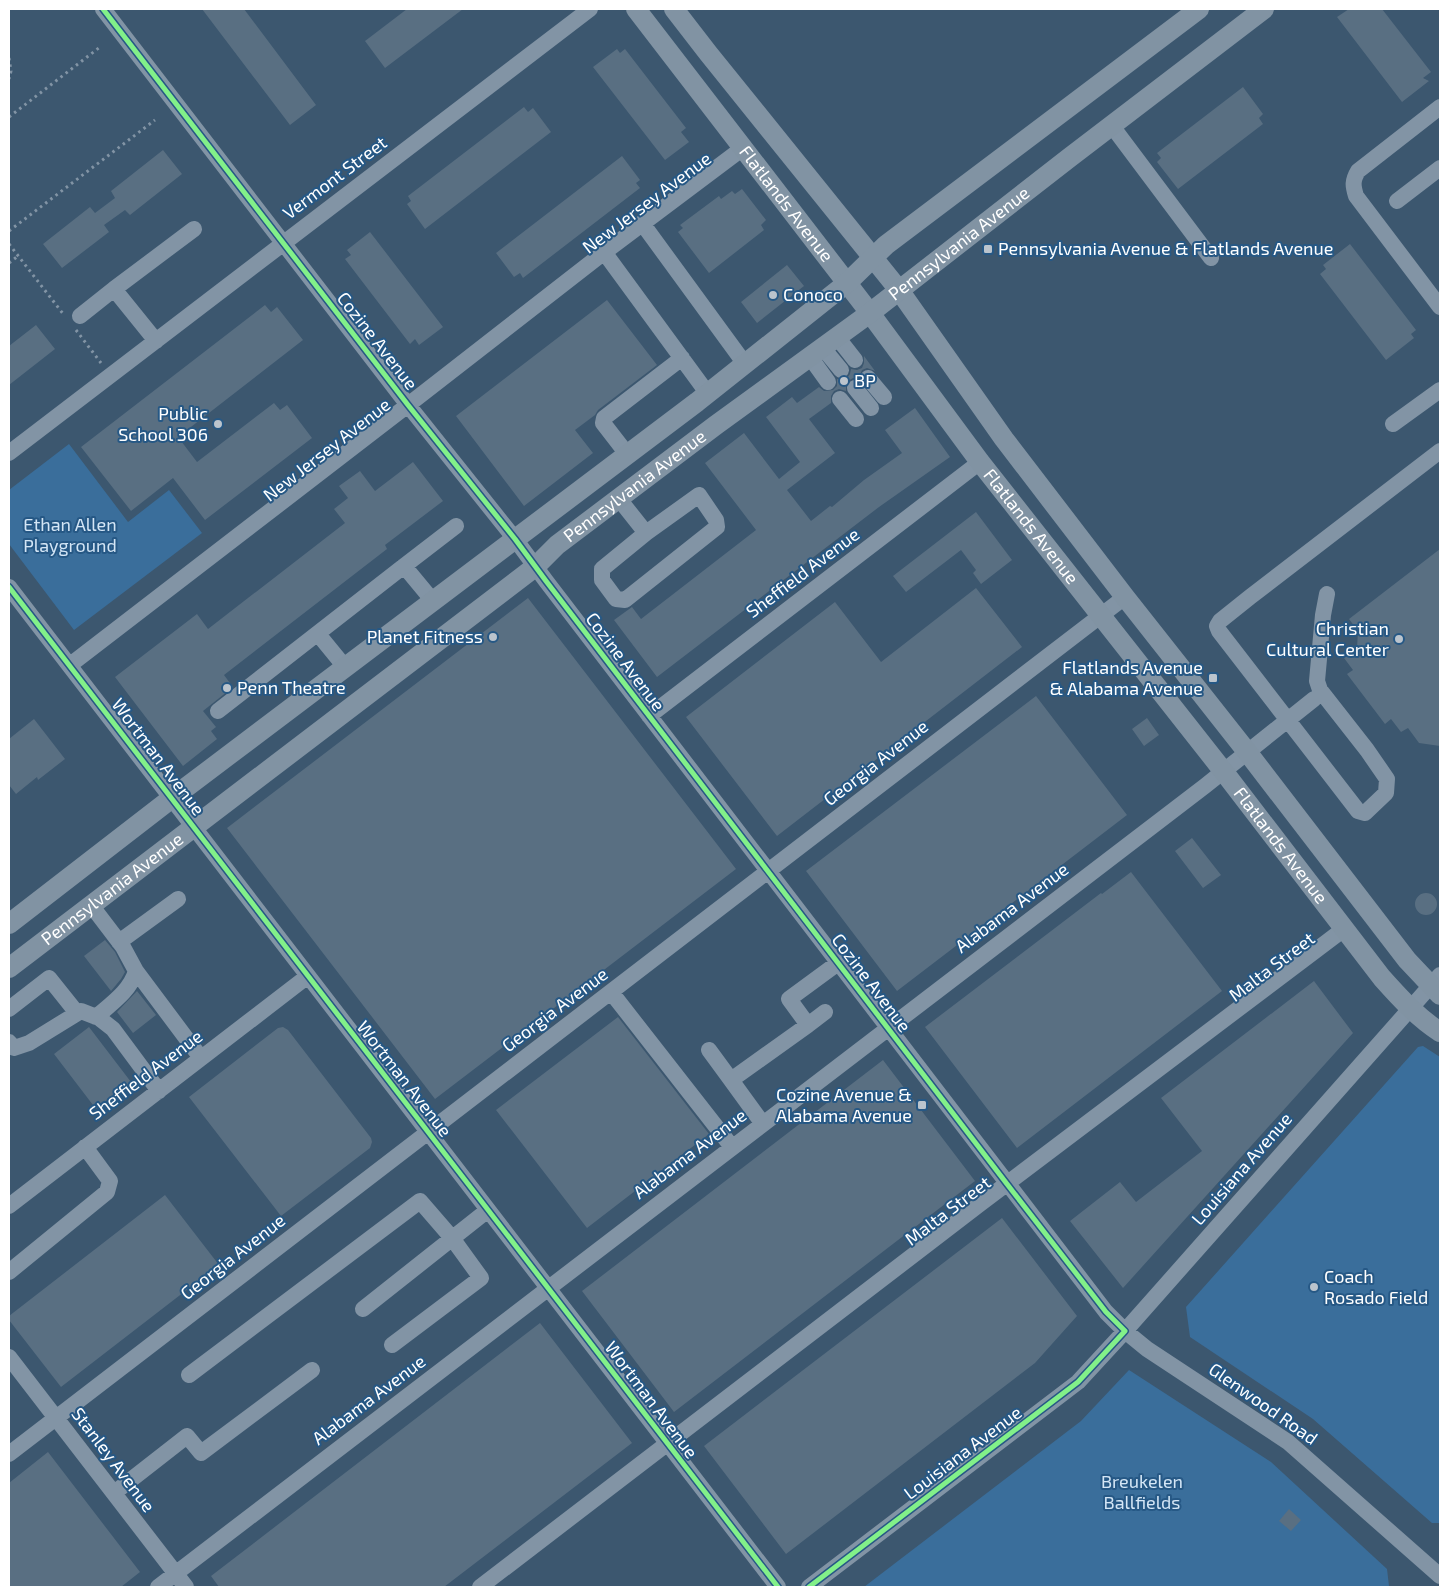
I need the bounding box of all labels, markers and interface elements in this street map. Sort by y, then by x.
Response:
street label: Vermont Street [278,131,391,223]
street label: Flatlands Avenue [735,141,839,266]
street label: New Jersey Avenue [578,147,715,258]
street label: Pennsylvania Avenue [883,181,1033,305]
place label: Pennsylvania Avenue & Flatlands Avenue [998,237,1333,259]
marker: Pennsylvania Avenue & Flatlands Avenue [982,243,994,255]
place label: Conoco [783,283,843,305]
street label: Cozine Avenue [333,287,423,394]
marker: Conoco [767,289,779,301]
place label: BP [854,369,876,391]
marker: BP [838,375,850,387]
street label: New Jersey Avenue [258,393,394,506]
place label: Public School 306 [118,402,208,445]
marker: Public School 306 [212,418,224,430]
street label: Pennsylvania Avenue [559,425,710,546]
street label: Flatlands Avenue [979,464,1084,588]
park label: Ethan Allen Playground [23,513,117,556]
street label: Sheffield Avenue [741,522,863,622]
street label: Cozine Avenue [581,608,670,715]
place label: Christian Cultural Center [1266,617,1389,660]
place label: Planet Fitness [367,625,483,647]
marker: Planet Fitness [487,631,499,643]
marker: Christian Cultural Center [1393,633,1405,645]
place label: Flatlands Avenue & Alabama Avenue [1049,656,1203,699]
marker: Flatlands Avenue & Alabama Avenue [1207,672,1219,684]
place label: Penn Theatre [237,676,346,698]
marker: Penn Theatre [221,682,233,694]
street label: Wortman Avenue [108,693,210,819]
street label: Georgia Avenue [819,715,932,810]
street label: Flatlands Avenue [1230,782,1333,908]
street label: Pennsylvania Avenue [36,827,187,950]
street label: Alabama Avenue [950,857,1072,957]
street label: Malta Street [1224,927,1319,1006]
street label: Cozine Avenue [827,929,916,1036]
street label: Georgia Avenue [497,962,612,1056]
street label: Wortman Avenue [353,1016,457,1141]
street label: Sheffield Avenue [84,1024,206,1124]
place label: Cozine Avenue & Alabama Avenue [776,1083,912,1126]
marker: Cozine Avenue & Alabama Avenue [916,1099,928,1111]
street label: Alabama Avenue [628,1103,750,1203]
street label: Louisiana Avenue [1186,1108,1296,1229]
street label: Malta Street [900,1171,995,1250]
street label: Georgia Avenue [176,1209,289,1304]
place label: Coach Rosado Field [1324,1265,1428,1308]
marker: Coach Rosado Field [1308,1281,1320,1293]
street label: Wortman Avenue [601,1336,703,1462]
street label: Alabama Avenue [307,1349,429,1449]
street label: Glenwood Road [1205,1358,1322,1449]
street label: Louisiana Avenue [899,1401,1026,1504]
street label: Stanley Avenue [67,1403,160,1516]
park label: Breukelen Ballfields [1101,1470,1183,1513]

